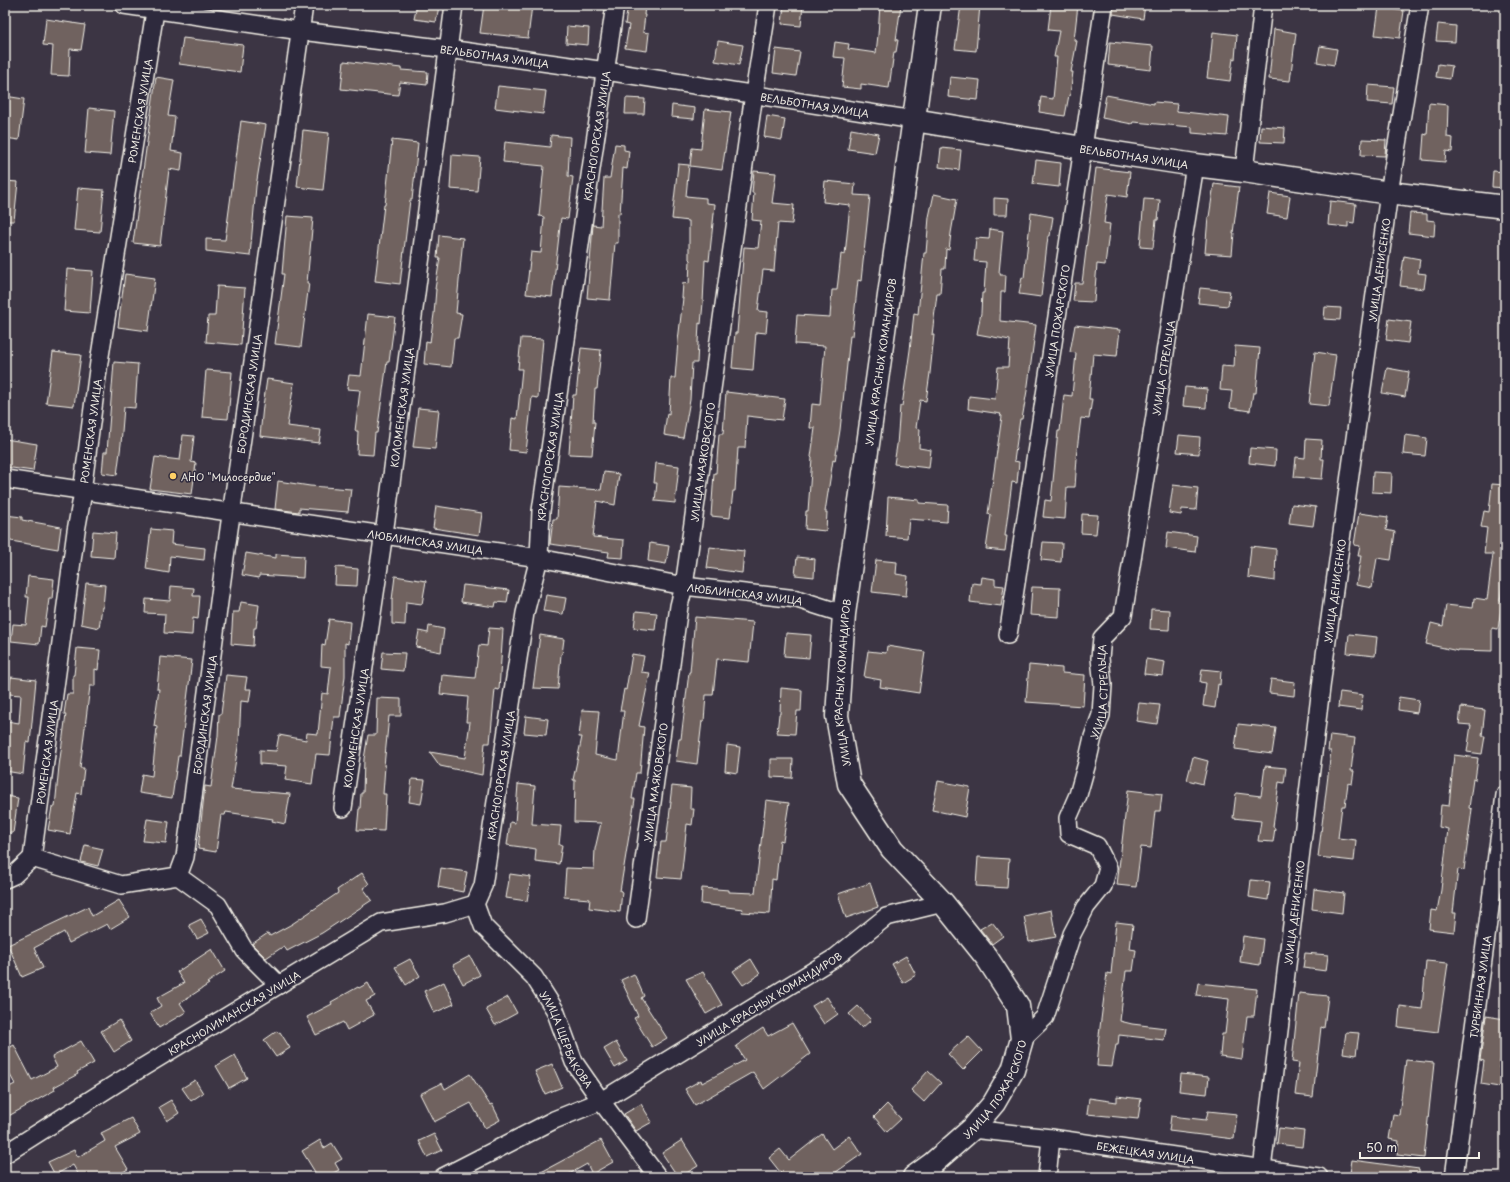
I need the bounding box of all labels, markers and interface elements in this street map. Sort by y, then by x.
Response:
street label: ВЕЛЬБОТНАЯ УЛИЦА [439,41,550,71]
street label: РОМЕНСКАЯ УЛИЦА [123,57,155,164]
street label: КРАСНОГОРСКАЯ УЛИЦА [579,69,613,202]
street label: ВЕЛЬБОТНАЯ УЛИЦА [759,88,871,120]
street label: ВЕЛЬБОТНАЯ УЛИЦА [1079,140,1190,171]
street label: УЛИЦА ДЕНИСЕНКО [1364,217,1393,323]
street label: УЛИЦА ПОЖАРСКОГО [1040,263,1072,378]
street label: УЛИЦА КРАСНЫХ КОМАНДИРОВ [860,277,899,446]
street label: УЛИЦА СТРЕЛЬЦА [1148,319,1178,416]
street label: БОРОДИНСКАЯ УЛИЦА [232,332,264,454]
street label: КОЛОМЕНСКАЯ УЛИЦА [386,346,416,468]
street label: РОМЕНСКАЯ УЛИЦА [76,377,104,484]
street label: КРАСНОГОРСКАЯ УЛИЦА [533,390,566,522]
street label: УЛИЦА МАЯКОВСКОГО [686,401,718,522]
place label: АНО "Милосердие" [181,469,276,484]
marker: АНО "Милосердие" [168,471,178,481]
street label: ЛЮБЛИНСКАЯ УЛИЦА [367,525,484,557]
street label: УЛИЦА ДЕНИСЕНКО [1319,538,1349,644]
street label: ЛЮБЛИНСКАЯ УЛИЦА [686,579,805,608]
street label: УЛИЦА КРАСНЫХ КОМАНДИРОВ [829,597,854,768]
street label: УЛИЦА СТРЕЛЬЦА [1085,643,1111,741]
street label: БОРОДИНСКАЯ УЛИЦА [189,653,219,775]
street label: КОЛОМЕНСКАЯ УЛИЦА [339,667,371,789]
street label: РОМЕНСКАЯ УЛИЦА [32,698,61,805]
street label: КРАСНОГОРСКАЯ УЛИЦА [483,709,518,841]
street label: УЛИЦА МАЯКОВСКОГО [639,722,670,843]
street label: УЛИЦА ДЕНИСЕНКО [1280,859,1307,965]
street label: ТУРБИННАЯ УЛИЦА [1465,934,1494,1039]
street label: УЛИЦА КРАСНЫХ КОМАНДИРОВ [693,948,845,1049]
street label: КРАСНОЛИМАНСКАЯ УЛИЦА [164,966,303,1058]
street label: УЛИЦА ЩЕРБАКОВА [537,987,597,1090]
street label: УЛИЦА ПОЖАРСКОГО [959,1038,1029,1141]
scale bar [1360,1134,1479,1160]
street label: БЕЖЕЦКАЯ УЛИЦА [1096,1137,1196,1166]
text: 50 m [1366,1138,1397,1156]

